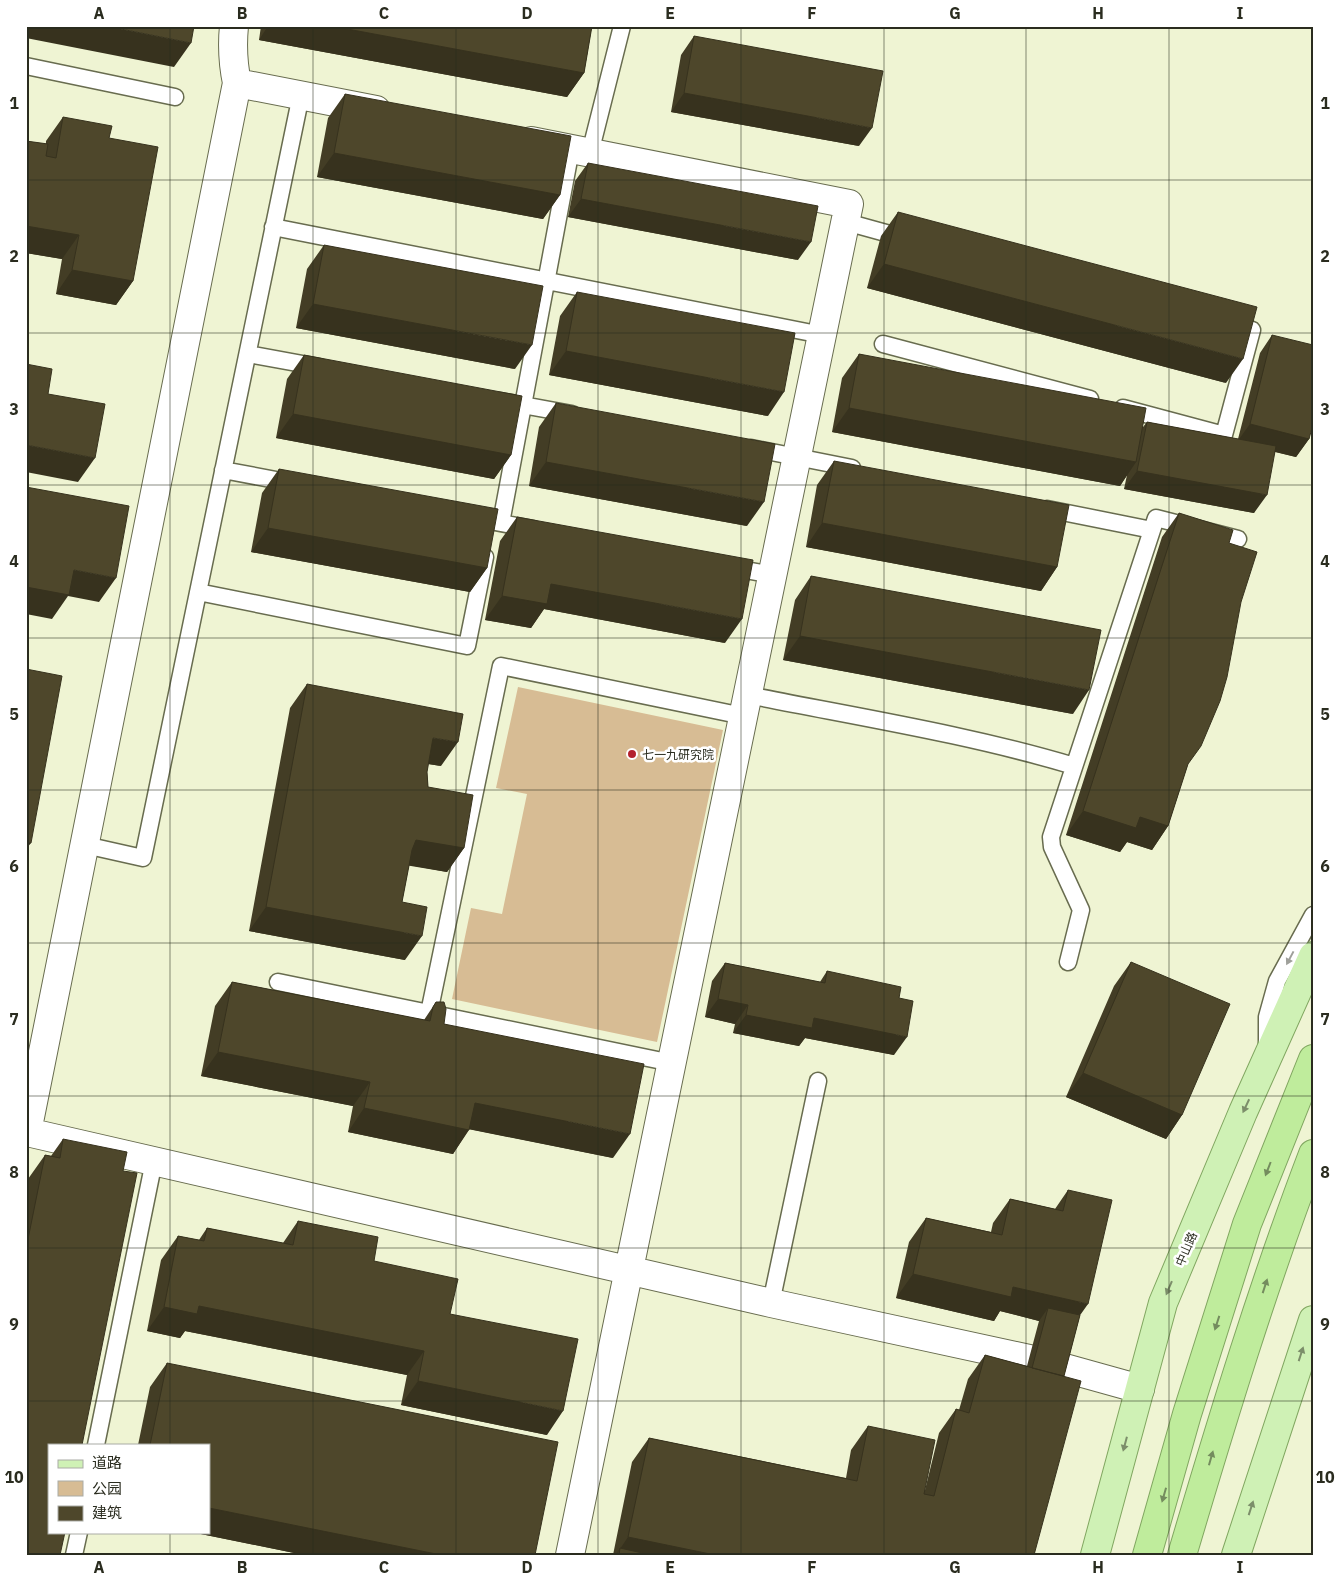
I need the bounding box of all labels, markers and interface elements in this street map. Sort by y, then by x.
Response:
text: A [94,3,105,23]
text: B [237,3,248,23]
text: C [379,3,389,23]
text: D [521,3,533,23]
text: E [665,3,675,23]
text: F [807,3,817,23]
text: G [949,3,961,23]
text: H [1092,3,1104,23]
text: I [1237,3,1244,23]
text: 1 [9,93,19,113]
text: 1 [1320,93,1330,113]
text: 2 [9,246,19,266]
text: 2 [1320,246,1330,266]
text: 3 [9,399,19,419]
text: 3 [1320,399,1330,419]
text: 4 [9,551,19,571]
text: 4 [1320,551,1330,571]
text: 5 [9,704,19,724]
text: 5 [1320,704,1330,724]
place label: 七一九研究院 [642,747,714,762]
marker: 七一九研究院 [626,748,638,760]
text: 6 [9,856,19,876]
text: 6 [1320,856,1330,876]
one-way arrow [1286,951,1294,965]
text: 7 [9,1009,19,1029]
text: 7 [1320,1009,1330,1029]
one-way arrow [1242,1099,1250,1113]
one-way arrow [1264,1161,1271,1176]
text: 8 [9,1162,19,1182]
text: 8 [1320,1162,1330,1182]
street label: 中山路 [1172,1229,1200,1269]
one-way arrow [1262,1278,1270,1293]
one-way arrow [1165,1281,1173,1295]
text: 9 [9,1314,19,1334]
text: 9 [1320,1314,1330,1334]
one-way arrow [1212,1315,1220,1330]
one-way arrow [1298,1346,1306,1361]
one-way arrow [1121,1436,1129,1451]
legend [48,1444,210,1534]
one-way arrow [1207,1450,1215,1465]
text: 道路 [92,1453,122,1472]
text: 10 [4,1467,24,1487]
text: 10 [1315,1467,1335,1487]
text: 公园 [92,1479,122,1498]
one-way arrow [1160,1487,1168,1502]
one-way arrow [1248,1501,1255,1516]
text: 建筑 [92,1503,122,1522]
text: A [94,1557,105,1577]
text: B [237,1557,248,1577]
text: C [379,1557,389,1577]
text: D [521,1557,533,1577]
text: E [665,1557,675,1577]
text: F [807,1557,817,1577]
text: G [949,1557,961,1577]
text: H [1092,1557,1104,1577]
text: I [1237,1557,1244,1577]

